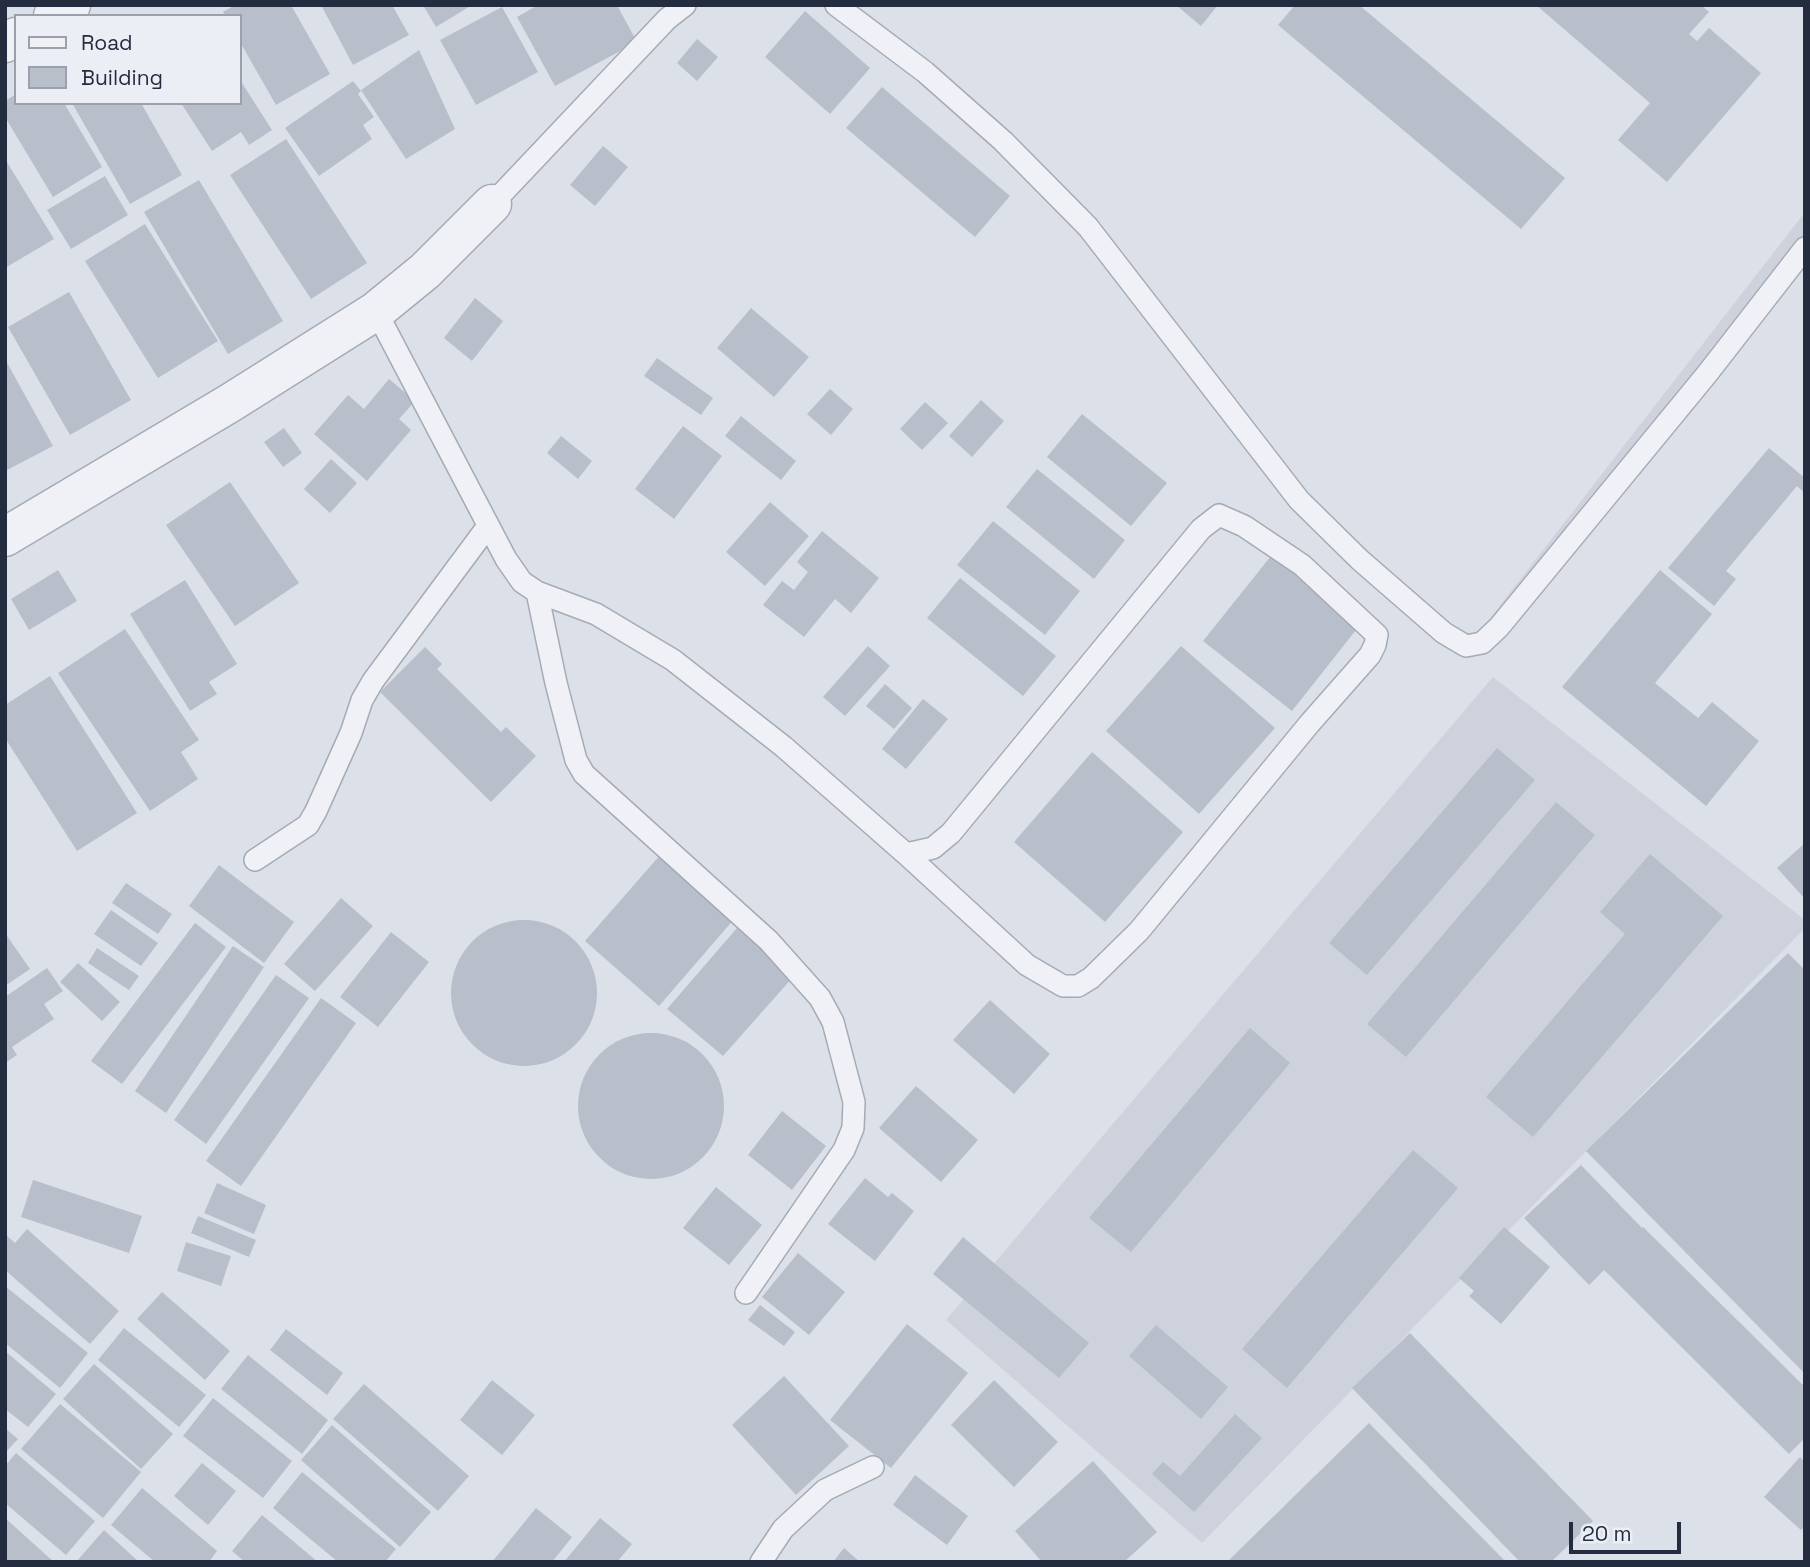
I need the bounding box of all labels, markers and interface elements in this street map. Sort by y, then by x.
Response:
legend [14,14,242,105]
text: Road [81,29,133,56]
text: Building [81,64,163,91]
scale bar [1572,1508,1684,1552]
text: 20 m [1582,1520,1632,1547]

